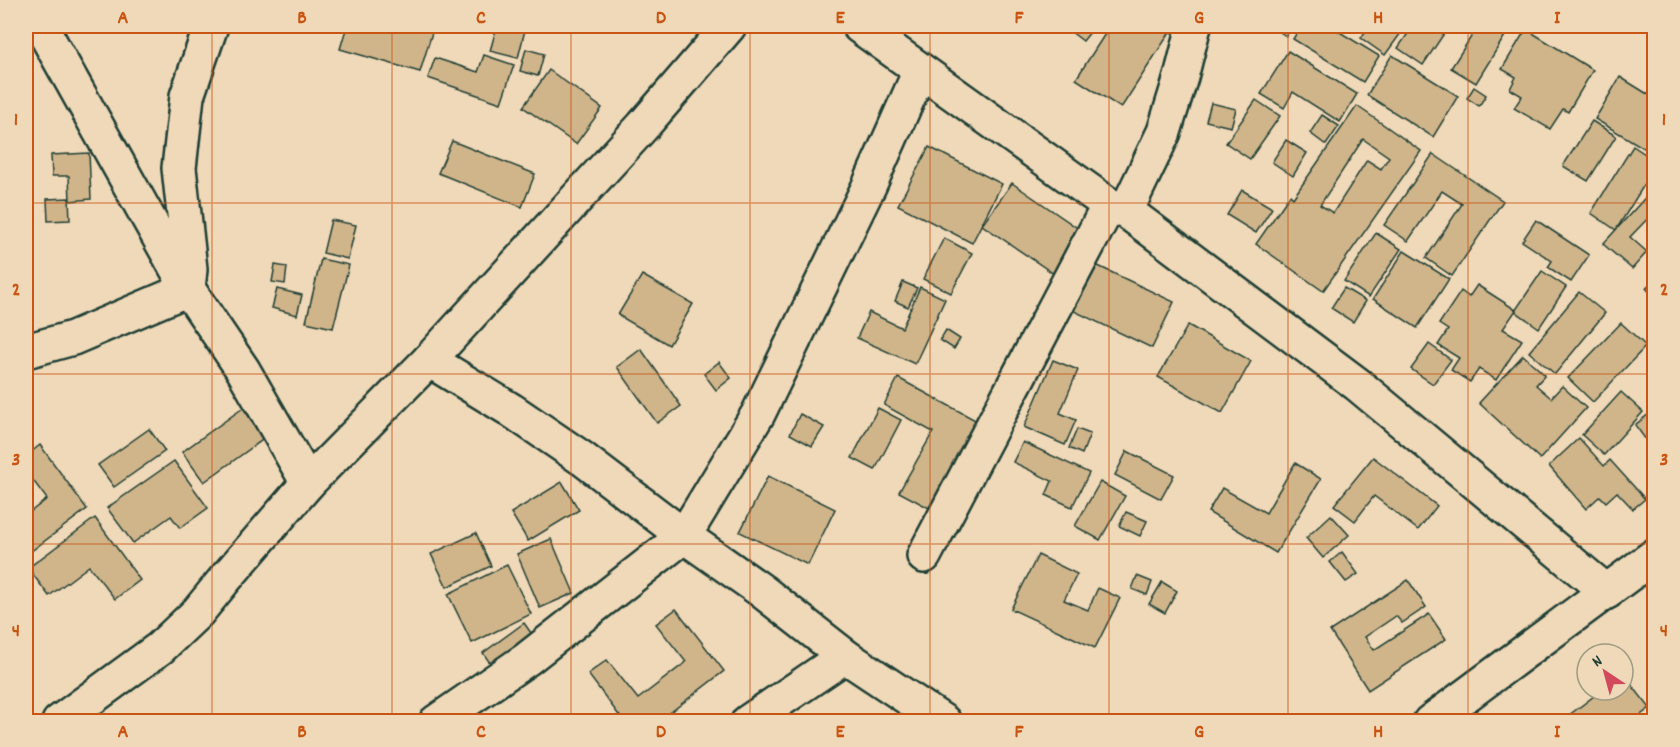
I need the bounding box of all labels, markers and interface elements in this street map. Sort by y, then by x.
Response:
text: A [118,5,129,33]
text: B [297,5,307,33]
text: C [476,5,486,33]
text: D [656,5,667,33]
text: E [835,5,845,33]
text: F [1015,5,1025,33]
text: G [1194,5,1204,33]
text: H [1373,5,1383,33]
text: I [1554,5,1561,33]
text: 1 [14,107,18,135]
text: 1 [1662,107,1666,135]
text: 2 [12,277,20,305]
text: 2 [1660,277,1668,305]
text: 3 [12,447,20,475]
text: 3 [1660,447,1668,475]
text: 4 [12,618,20,646]
text: 4 [1660,618,1668,646]
north arrow [1575,642,1635,702]
text: N [1588,650,1608,674]
text: A [118,719,129,747]
text: B [297,719,307,747]
text: C [476,719,486,747]
text: D [656,719,667,747]
text: E [835,719,845,747]
text: F [1015,719,1025,747]
text: G [1194,719,1204,747]
text: H [1373,719,1383,747]
text: I [1554,719,1561,747]

